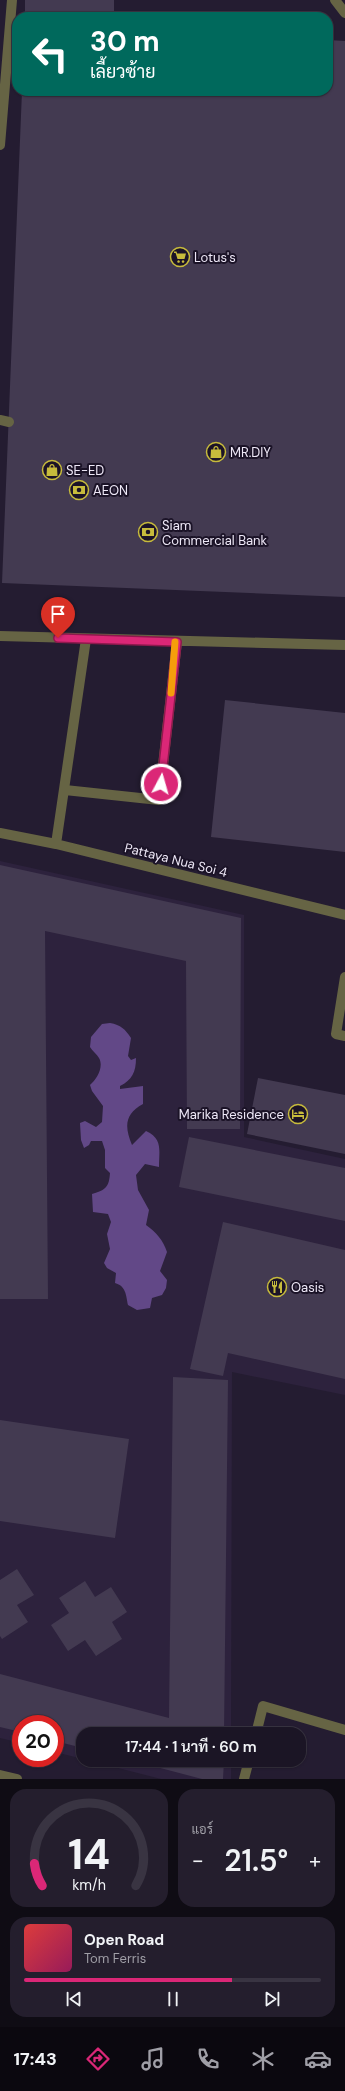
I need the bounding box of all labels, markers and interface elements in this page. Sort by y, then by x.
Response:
text: 30 m [90,23,160,60]
icon: left [24,28,76,80]
text: เลี้ยวซ้าย [90,60,156,84]
supermarket icon: Lotus's [169,246,191,268]
place label: Lotus's [194,249,236,266]
shop icon: MR.DIY [205,441,227,463]
place label: MR.DIY [230,444,271,461]
shop icon: SE-ED [41,459,63,481]
place label: SE-ED [66,462,104,479]
bank icon: AEON [68,479,90,501]
place label: AEON [93,482,128,499]
place label: Siam Commercial Bank [162,517,268,549]
bank icon: Siam Commercial Bank [137,521,159,543]
pin [41,597,75,638]
icon: arrive [47,603,69,625]
position arrow [140,763,182,805]
street label: Pattaya Nua Soi 4 [123,839,229,881]
hotel icon: Marika Residence [287,1103,309,1125]
place label: Marika Residence [179,1106,284,1123]
restaurant icon: Oasis [266,1276,288,1298]
place label: Oasis [291,1279,324,1296]
speed limit sign: 20 [12,1715,64,1767]
text: 17:44 · 1 นาที · 60 m [125,1737,257,1757]
text: แอร์ [192,1821,213,1838]
text: 14 [68,1828,110,1882]
text: 21.5° [224,1841,288,1880]
text: − [192,1846,204,1875]
text: + [309,1846,321,1875]
text: km/h [72,1876,106,1894]
text: Open Road [84,1930,164,1950]
text: Tom Ferris [84,1950,146,1967]
icon: previous [63,1988,85,2010]
icon: pause [162,1988,184,2010]
icon: next [261,1988,283,2010]
icon: directions [84,2045,112,2073]
icon: music [139,2045,167,2073]
icon: phone [194,2045,222,2073]
icon: climate [249,2045,277,2073]
icon: car [304,2045,332,2073]
text: 17:43 [13,2047,57,2071]

